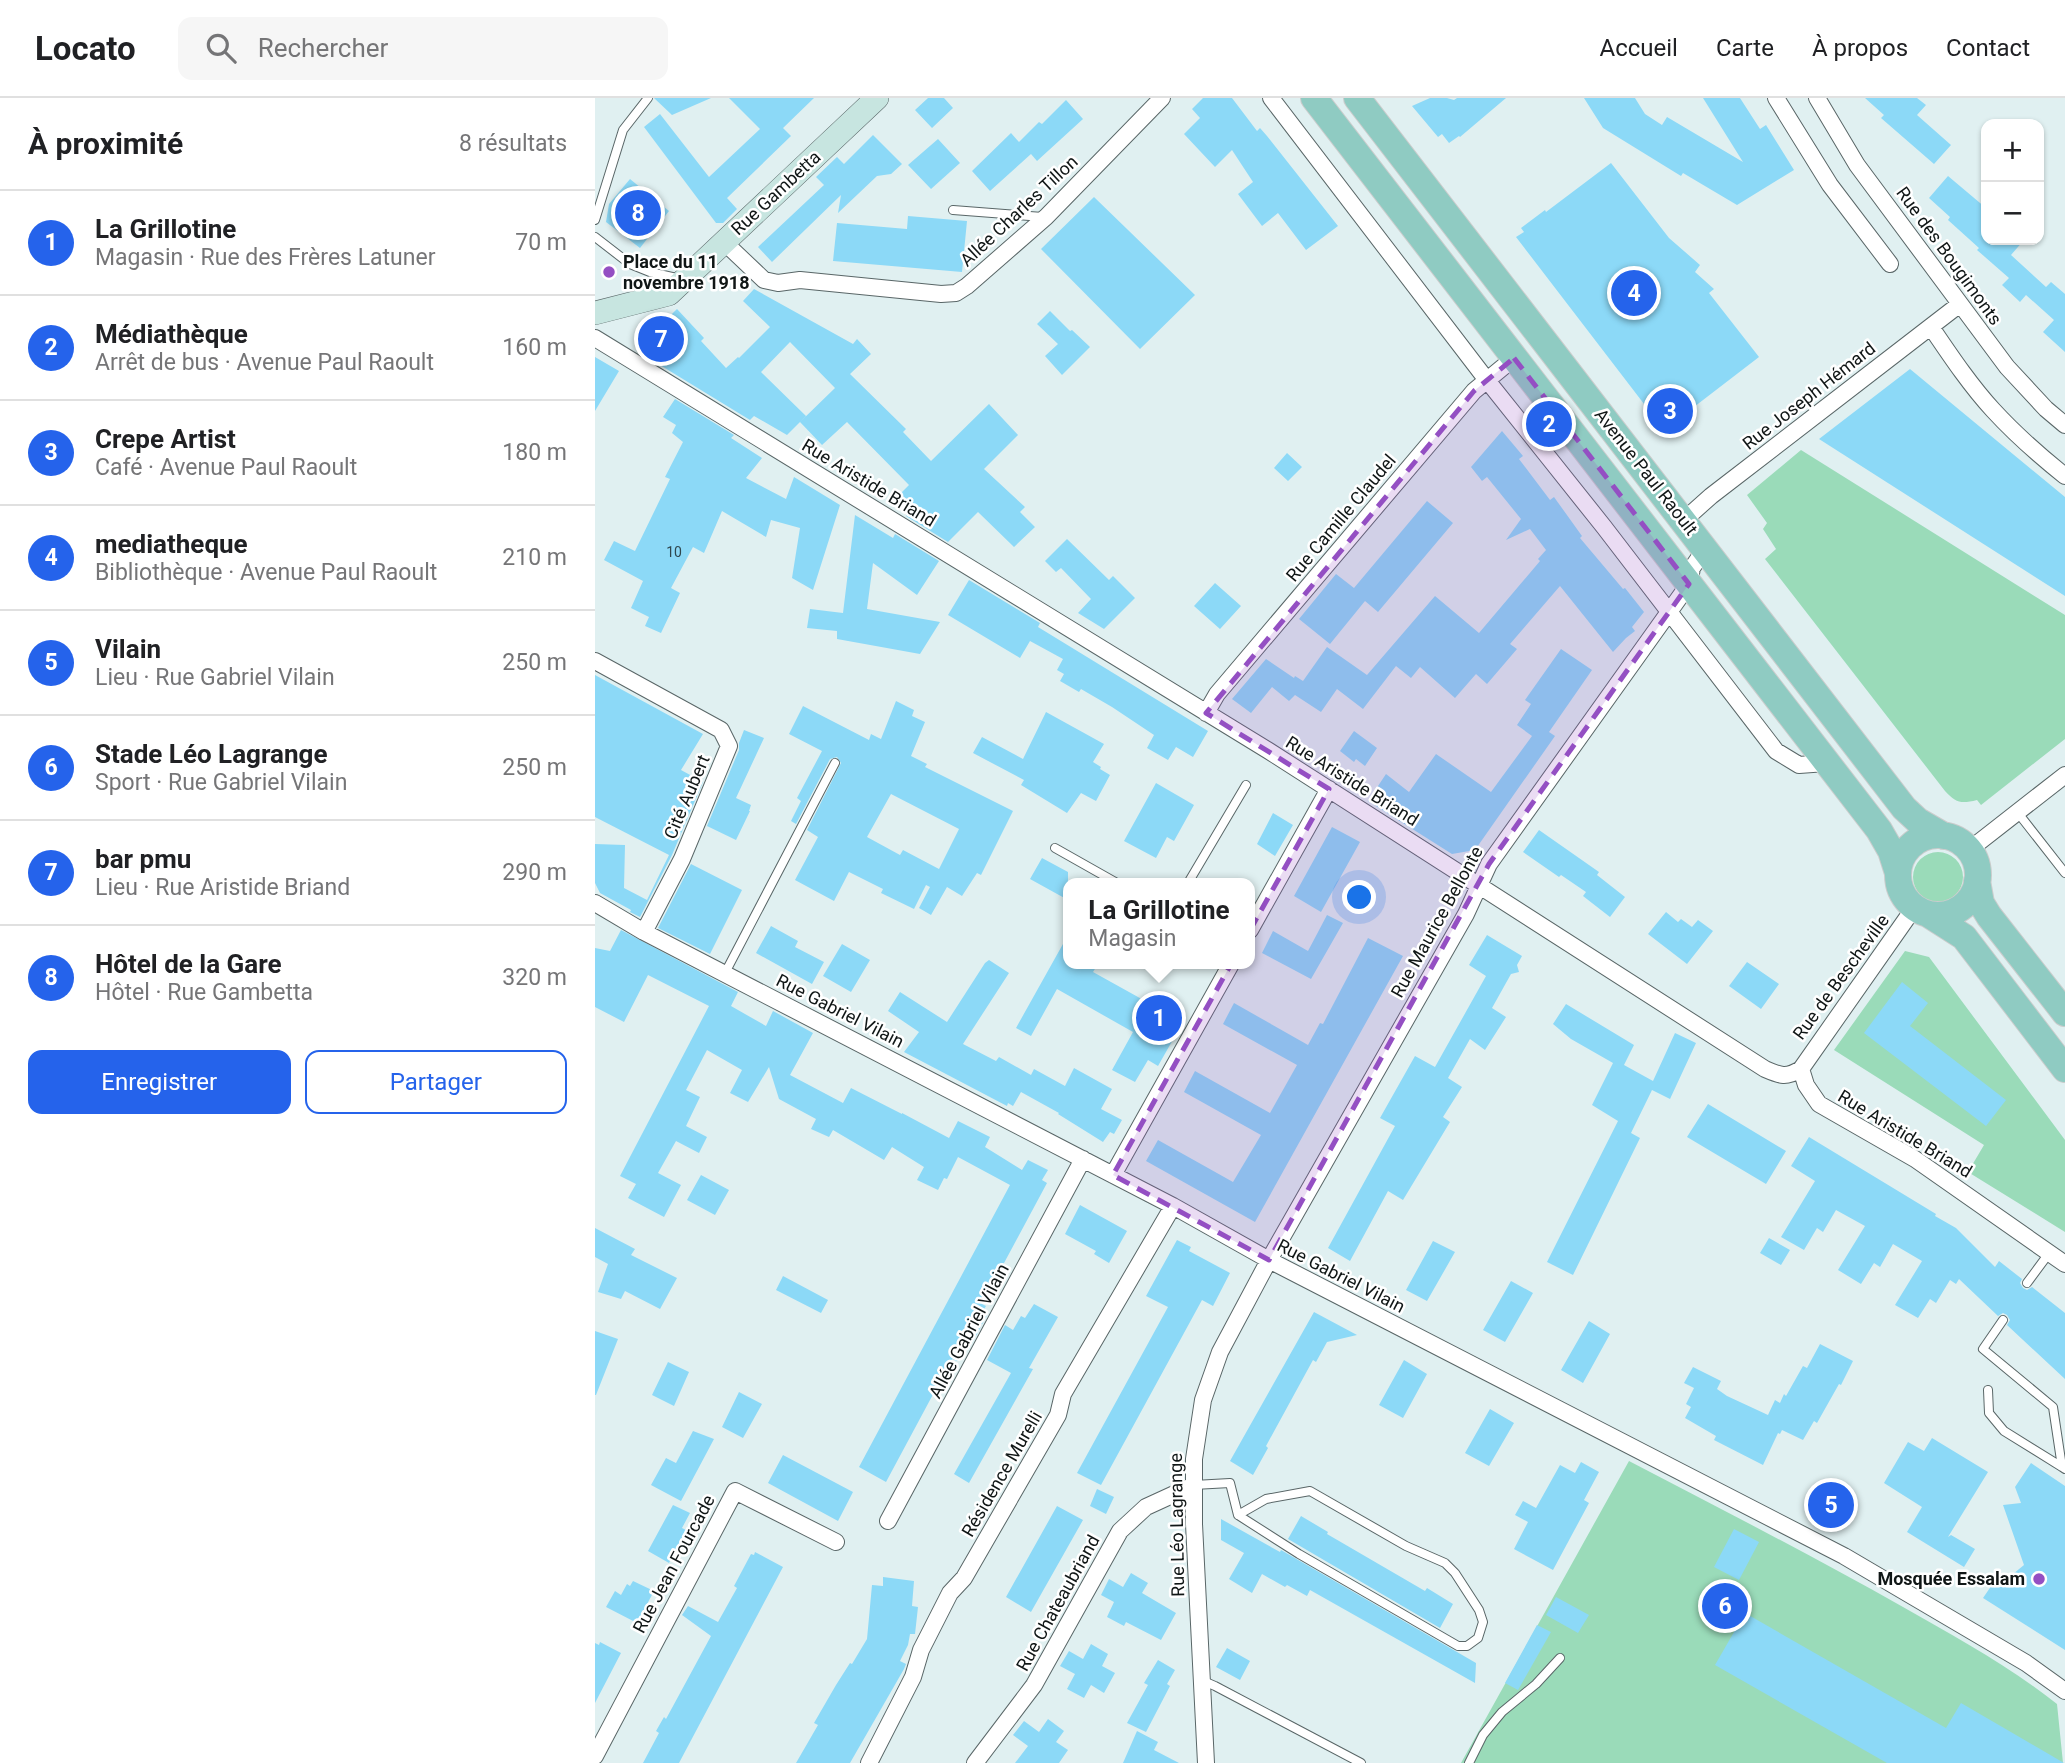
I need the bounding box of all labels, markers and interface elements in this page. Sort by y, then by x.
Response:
search box [178,17,668,80]
text: Locato [35,29,136,68]
icon: search [202,29,240,67]
text: Rechercher [258,33,388,63]
text: Accueil [1599,34,1678,62]
text: Carte [1716,34,1774,62]
text: À propos [1812,34,1908,62]
text: Contact [1946,34,2030,62]
map controls [1981,119,2044,245]
button: + [1981,119,2044,182]
text: À proximité [28,126,183,161]
text: 8 résultats [459,130,567,157]
street label: Rue Gambetta [727,146,825,239]
street label: Allée Charles Tillon [956,151,1082,270]
button: − [1981,182,2044,245]
street label: Rue des Bougimonts [1892,183,2007,329]
pin: 8 [615,187,661,239]
text: La Grillotine [95,214,236,244]
text: 1 [44,229,58,256]
text: 70 m [515,229,567,256]
text: Magasin · Rue des Frères Latuner [95,244,435,271]
place label: Place du 11 novembre 1918 [623,251,749,293]
marker: Place du 11 novembre 1918 [601,264,617,280]
pin: 4 [1611,267,1657,319]
pin: 7 [638,313,684,365]
text: Médiathèque [95,319,248,349]
text: 2 [44,334,58,361]
text: 160 m [502,334,567,361]
street label: Rue Joseph Hémard [1738,337,1879,454]
text: Arrêt de bus · Avenue Paul Raoult [95,349,434,376]
pin: 3 [1647,385,1693,437]
pin: 2 [1526,398,1572,450]
street label: Avenue Paul Raoult [1591,404,1702,539]
text: Crepe Artist [95,424,236,454]
street label: Rue Aristide Briand [798,434,940,531]
text: 3 [44,439,58,466]
text: 180 m [502,439,567,466]
street label: Rue Camille Claudel [1281,450,1400,585]
text: Café · Avenue Paul Raoult [95,454,357,481]
text: mediatheque [95,529,248,559]
text: 4 [44,544,58,571]
text: 210 m [502,544,567,571]
house number: 10 [666,544,682,560]
text: Bibliothèque · Avenue Paul Raoult [95,559,437,586]
text: Vilain [95,634,161,664]
text: 5 [44,649,58,676]
text: 250 m [502,649,567,676]
text: Lieu · Rue Gabriel Vilain [95,664,335,691]
street label: Rue Aristide Briand [1282,731,1423,830]
text: Stade Léo Lagrange [95,739,327,769]
street label: Cité Aubert [659,751,714,842]
text: 6 [44,754,58,781]
text: 250 m [502,754,567,781]
text: Sport · Rue Gabriel Vilain [95,769,347,796]
street label: Rue Maurice Bellonte [1386,843,1487,1001]
text: bar pmu [95,844,191,874]
text: 7 [44,859,58,886]
text: 290 m [502,859,567,886]
text: Lieu · Rue Aristide Briand [95,874,350,901]
popup [1063,878,1255,969]
your location [1342,880,1376,914]
text: La Grillotine [1088,895,1230,925]
street label: Rue de Bescheville [1788,910,1893,1043]
text: Magasin [1088,925,1177,952]
text: Hôtel de la Gare [95,949,282,979]
text: 8 [44,964,58,991]
text: 320 m [502,964,567,991]
street label: Rue Gabriel Vilain [773,969,908,1052]
text: Hôtel · Rue Gambetta [95,979,313,1006]
pin: 1 [1136,992,1182,1044]
button: Enregistrer [28,1050,291,1114]
button: Partager [305,1050,567,1114]
street label: Rue Aristide Briand [1834,1085,1976,1182]
street label: Rue Gabriel Vilain [1274,1234,1409,1317]
street label: Allée Gabriel Vilain [924,1260,1013,1402]
street label: Résidence Murelli [957,1407,1046,1540]
street label: Rue Léo Lagrange [1165,1453,1188,1597]
pin: 5 [1808,1479,1854,1531]
street label: Rue Jean Fourcade [628,1491,719,1636]
street label: Rue Chateaubriand [1012,1531,1104,1674]
place label: Mosquée Essalam [1877,1568,2025,1589]
marker: Mosquée Essalam [2031,1571,2047,1587]
pin: 6 [1702,1580,1748,1632]

